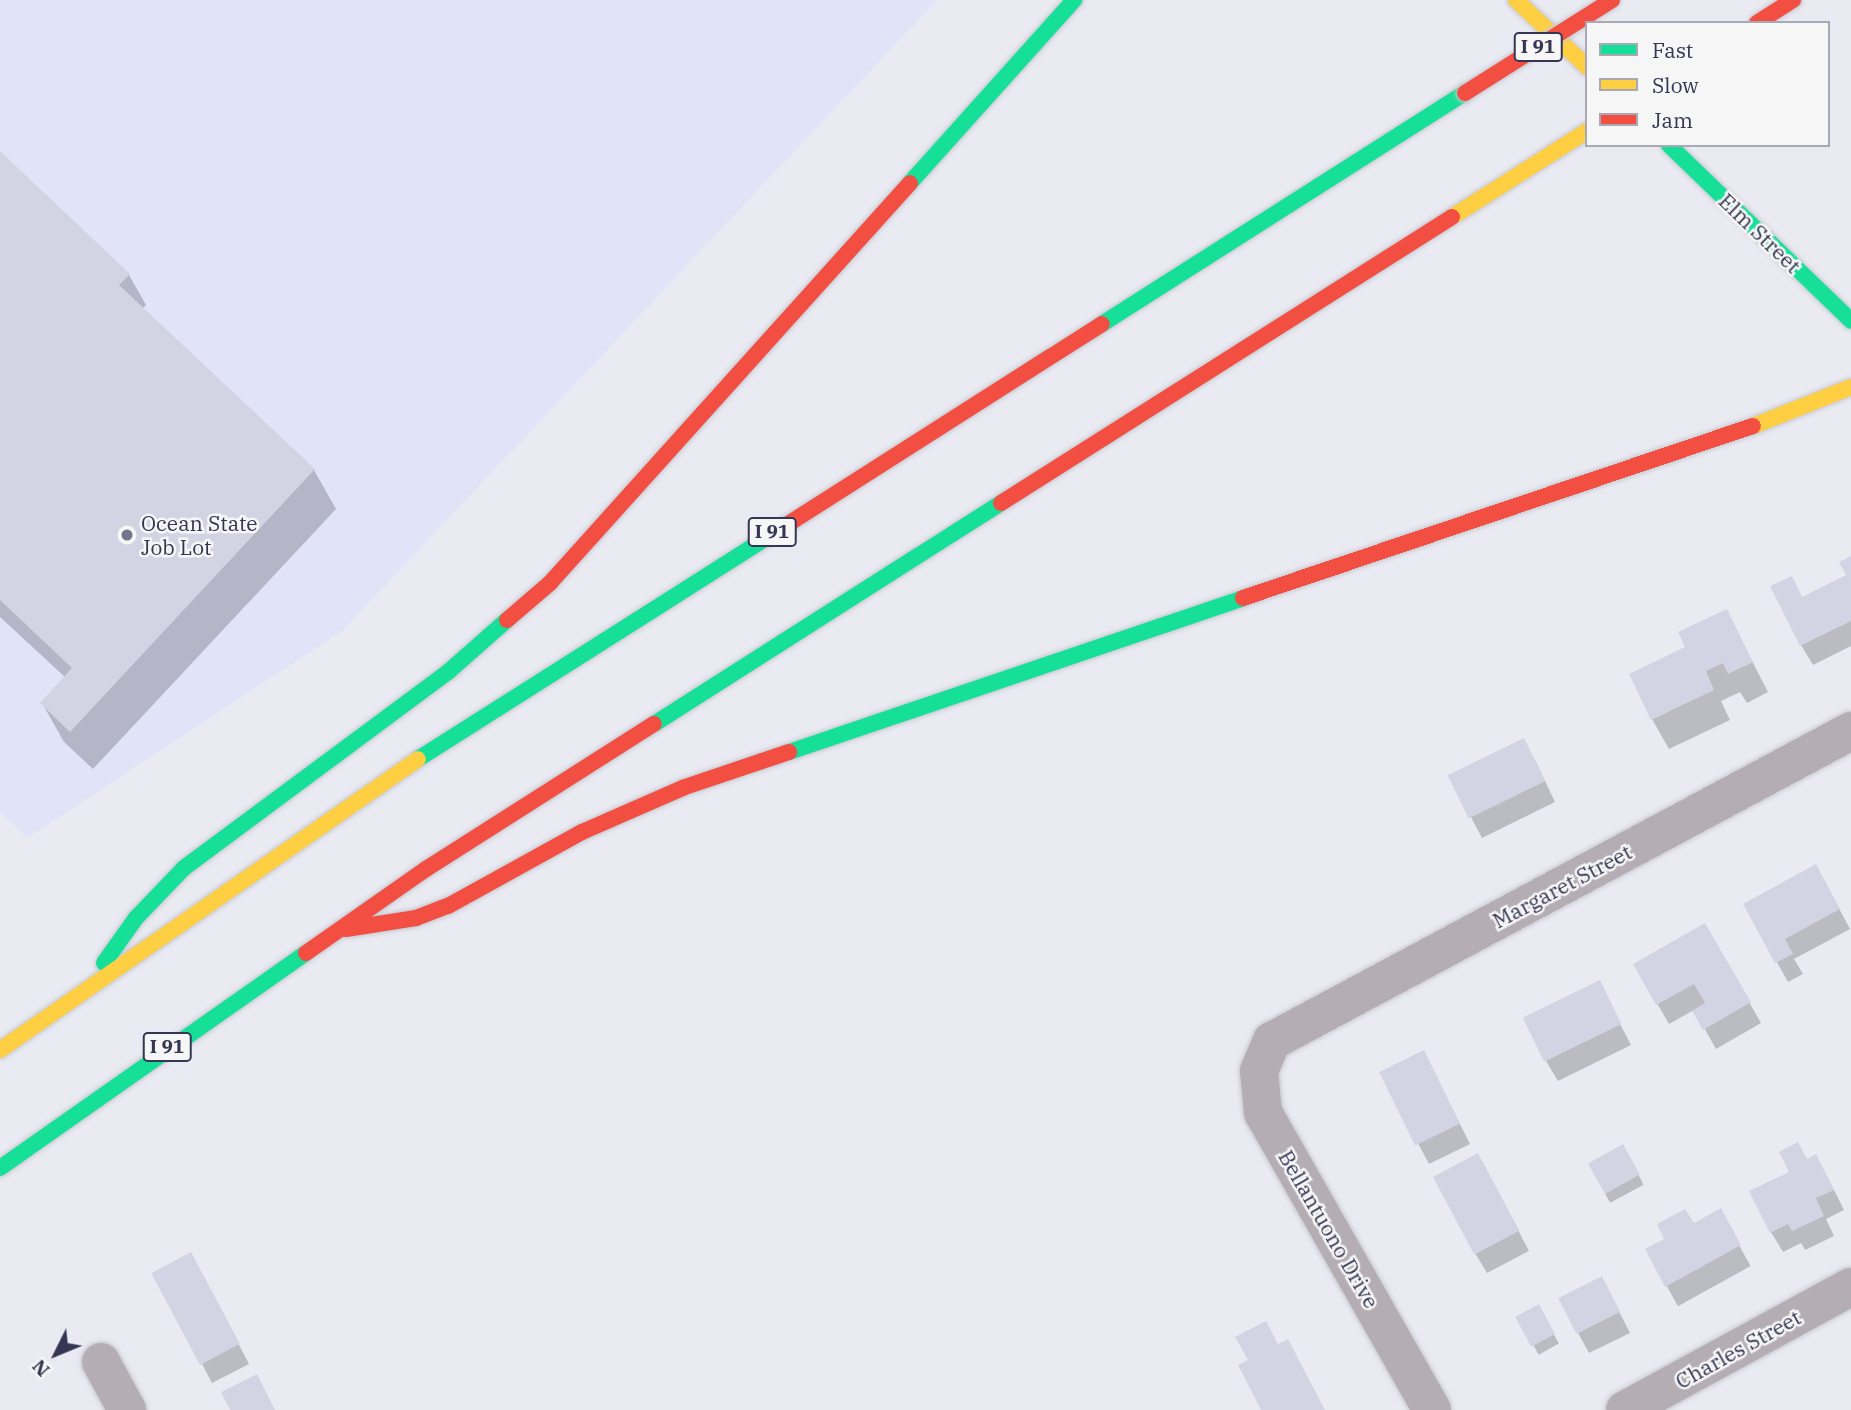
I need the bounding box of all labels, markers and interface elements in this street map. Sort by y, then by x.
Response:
legend [1585,21,1830,147]
road number: I 91 [1514,32,1562,62]
text: Fast [1652,36,1693,64]
text: Slow [1652,71,1699,99]
text: Jam [1652,106,1693,134]
street label: Elm Street [1714,188,1806,278]
place label: Ocean State Job Lot [141,510,258,560]
road number: I 91 [748,516,796,548]
marker: Ocean State Job Lot [119,527,135,543]
street label: Margaret Street [1488,839,1636,933]
road number: I 91 [142,1032,192,1063]
street label: Bellantuono Drive [1274,1146,1384,1312]
street label: Charles Street [1671,1304,1805,1394]
north arrow [21,1319,91,1389]
text: N [27,1355,55,1382]

